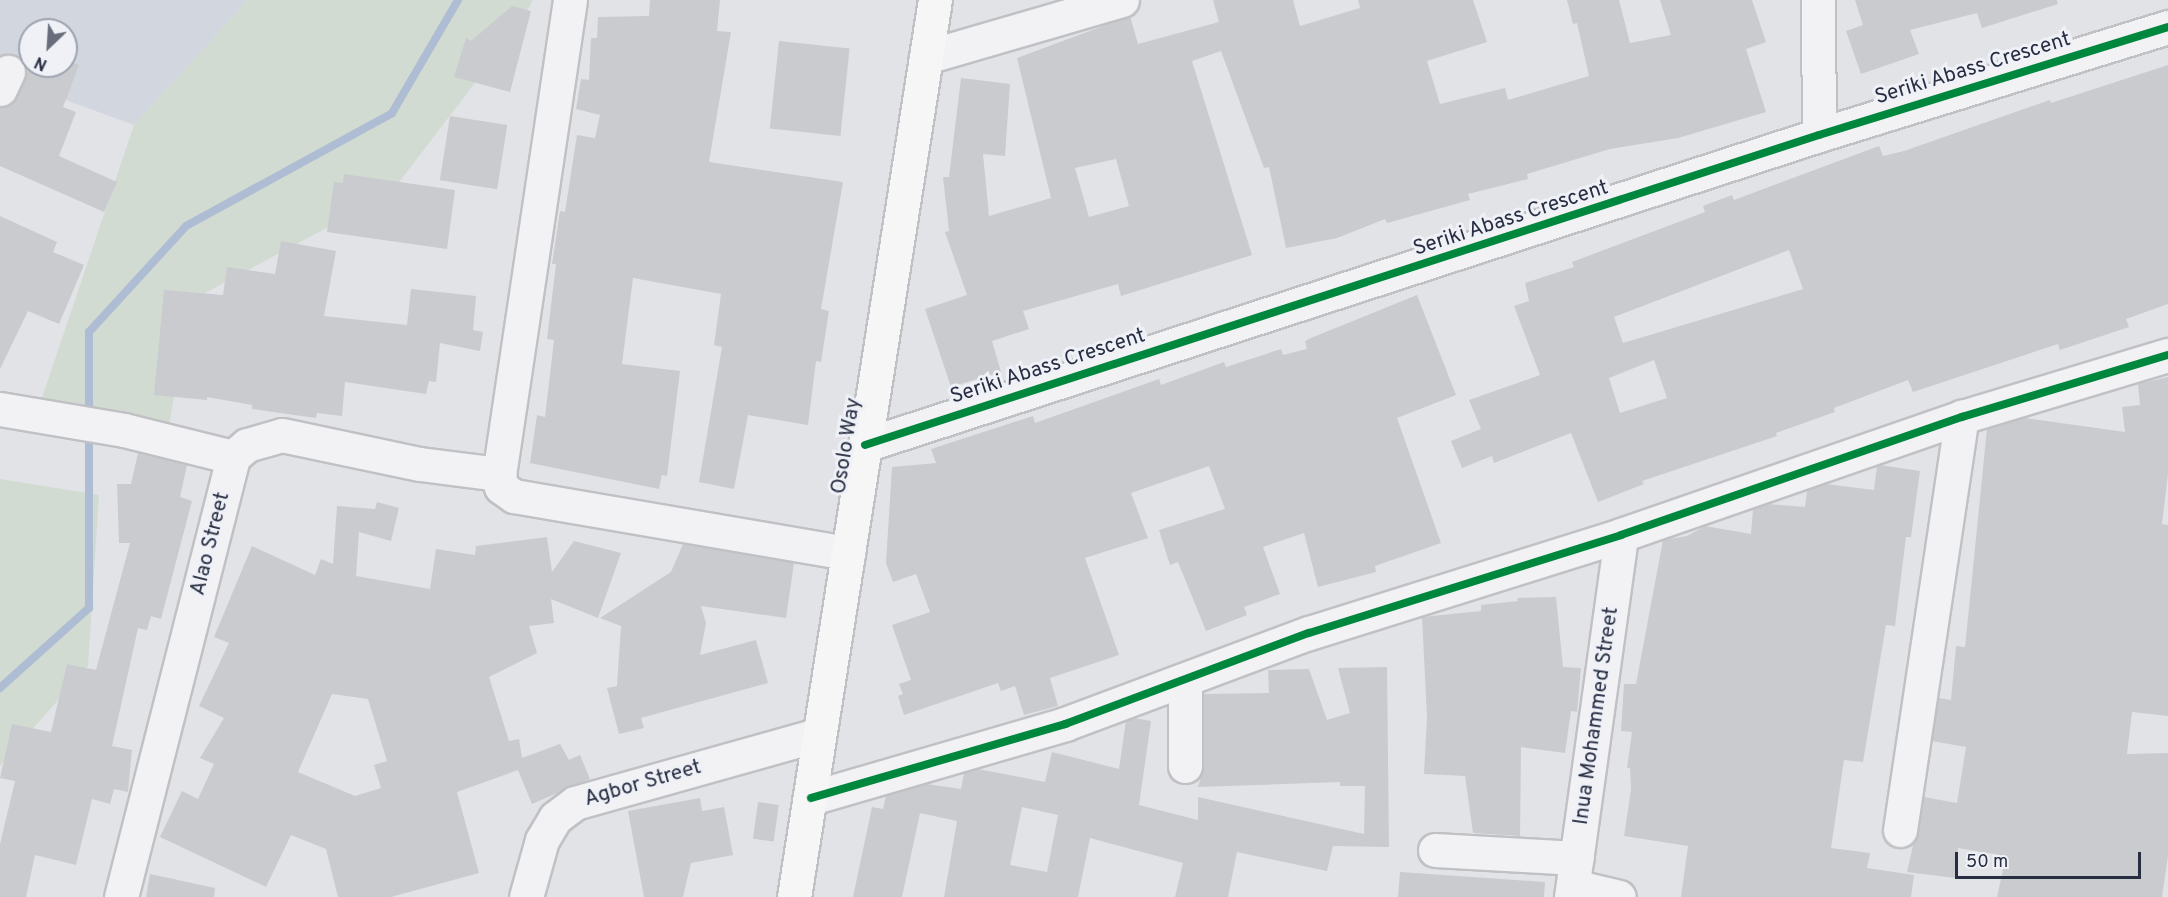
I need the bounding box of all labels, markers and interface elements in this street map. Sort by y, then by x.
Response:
north arrow [18,18,78,78]
street label: Seriki Abass Crescent [1872,27,2074,111]
text: N [32,51,51,74]
street label: Seriki Abass Crescent [1410,175,1612,263]
street label: Seriki Abass Crescent [947,323,1149,411]
street label: Osolo Way [827,396,867,496]
street label: Alao Street [186,490,236,598]
street label: Inua Mohammed Street [1569,605,1625,827]
street label: Agbor Street [582,755,704,813]
scale bar [1958,840,2144,878]
text: 50 m [1966,851,2008,874]

